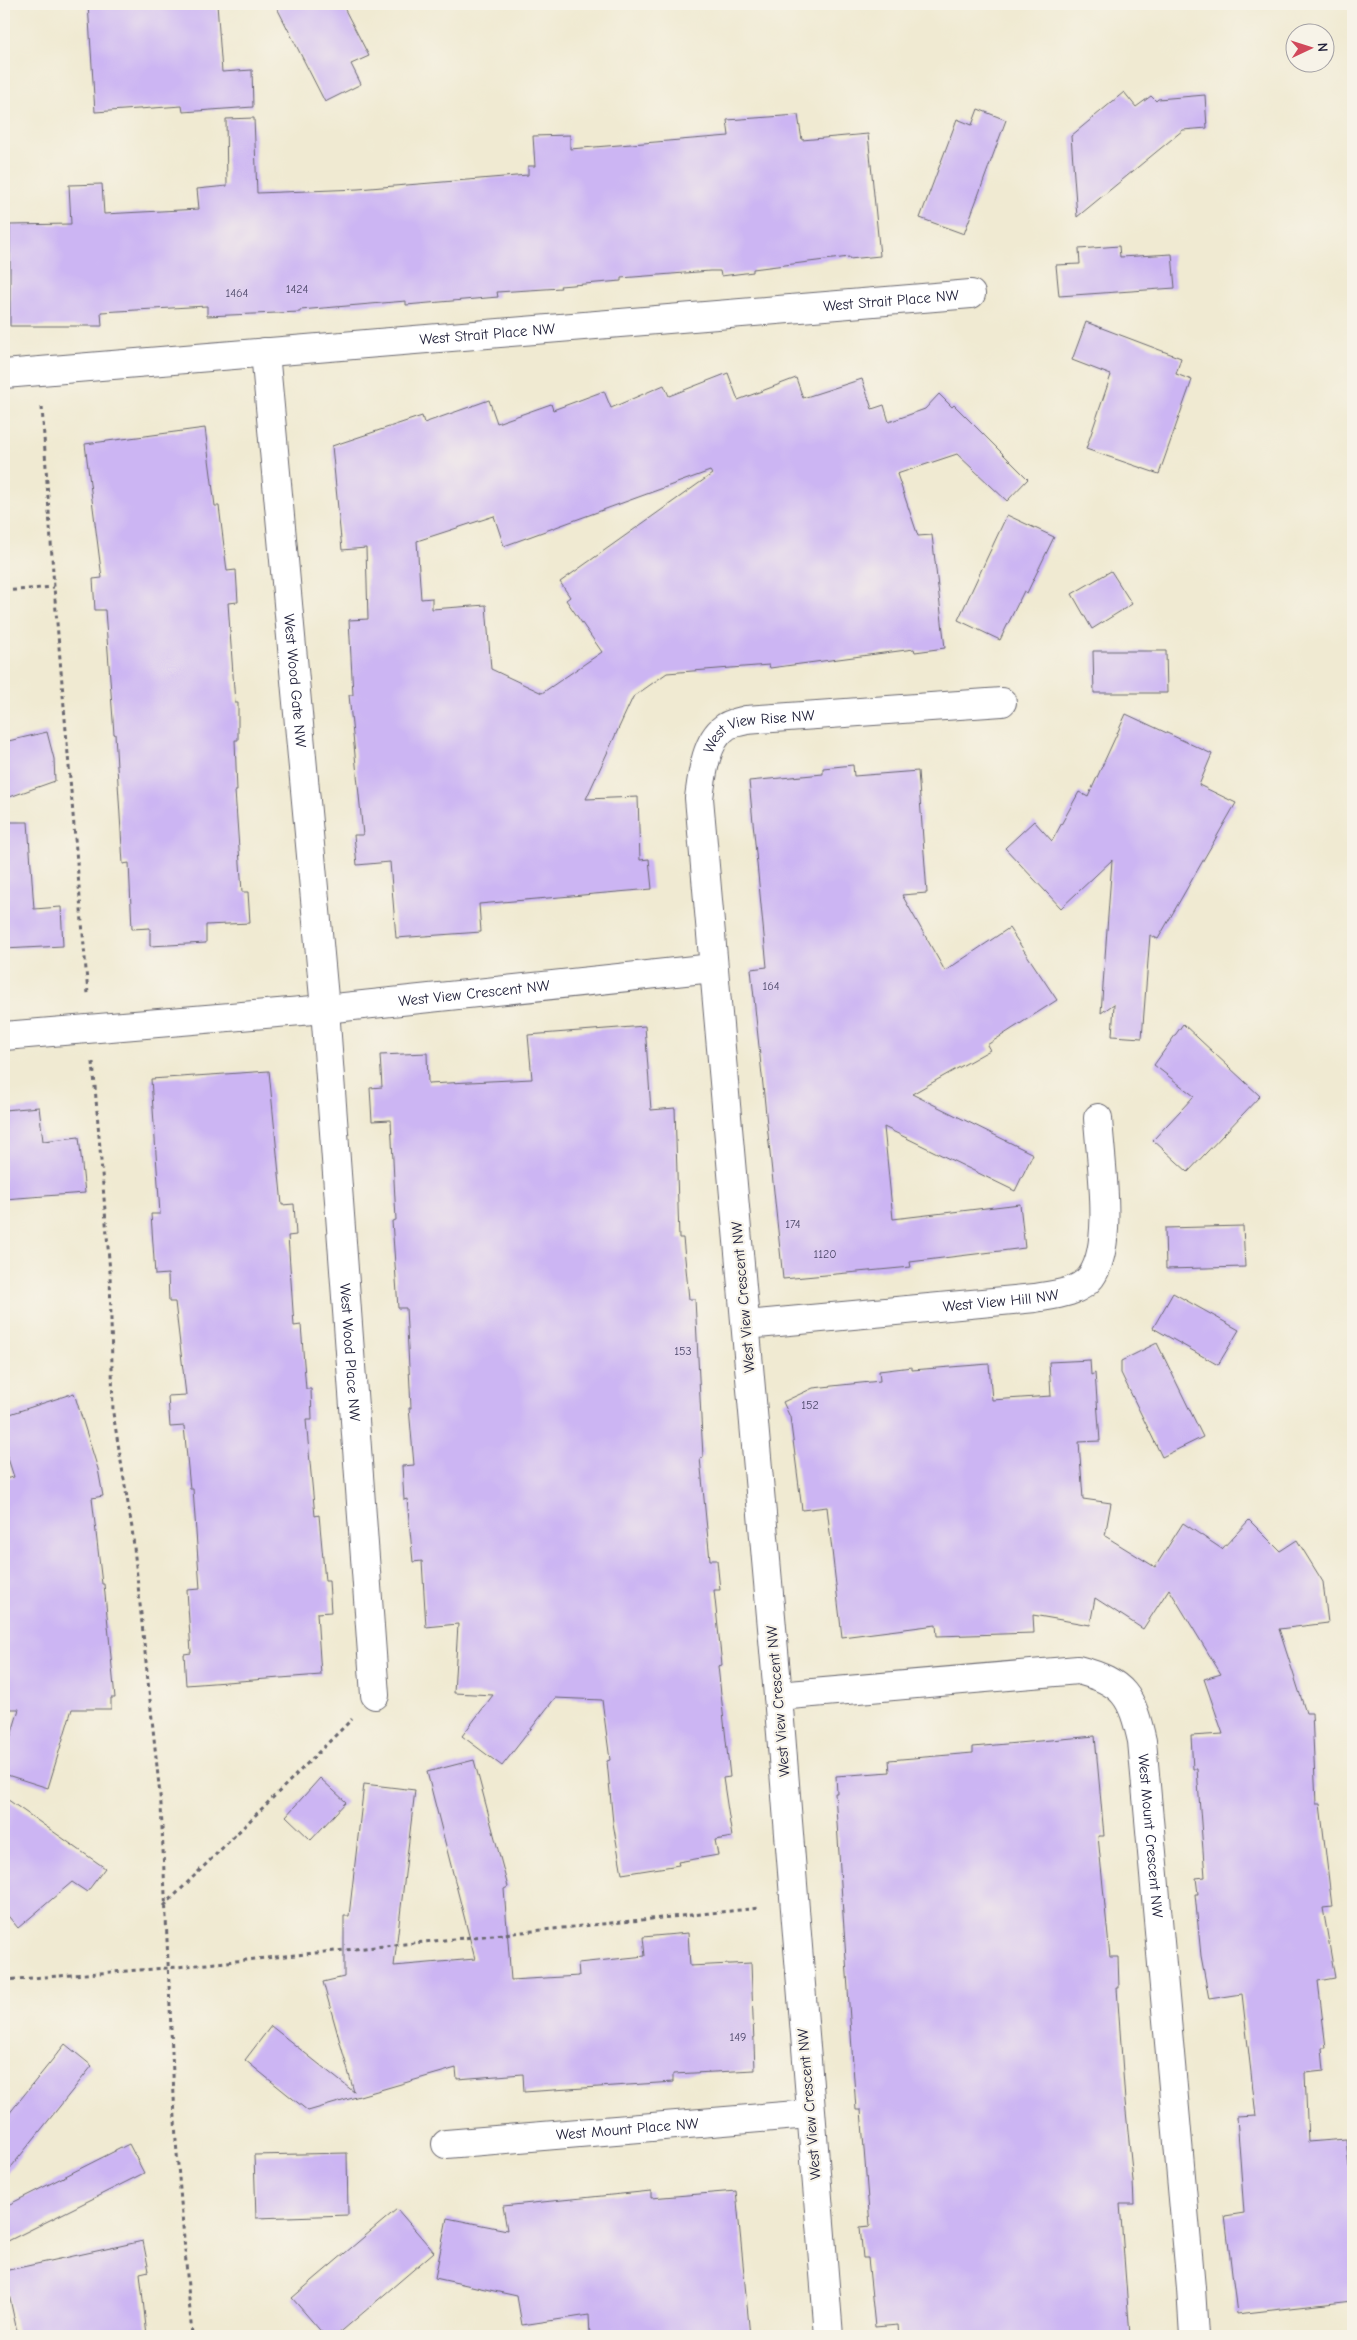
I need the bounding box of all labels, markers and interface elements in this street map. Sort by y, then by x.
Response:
north arrow [1284,22,1334,72]
text: N [1314,42,1331,52]
house number: 1424 [286,282,308,296]
house number: 1464 [226,286,249,300]
street label: West Strait Place NW [823,286,959,315]
street label: West Strait Place NW [419,319,556,349]
street label: West Wood Gate NW [280,613,310,748]
street label: West View Rise NW [699,706,815,756]
street label: West View Crescent NW [398,976,551,1010]
house number: 164 [762,979,780,993]
house number: 174 [785,1217,801,1231]
street label: West View Crescent NW [727,1221,759,1373]
house number: 1120 [813,1247,837,1261]
street label: West Wood Place NW [336,1283,364,1422]
street label: West View Hill NW [942,1285,1060,1316]
house number: 153 [674,1344,692,1358]
house number: 152 [801,1398,819,1412]
street label: West View Crescent NW [762,1625,794,1777]
street label: West Mount Crescent NW [1134,1753,1167,1919]
street label: West View Crescent NW [793,2028,825,2180]
house number: 149 [730,2030,746,2044]
street label: West Mount Place NW [555,2114,699,2144]

